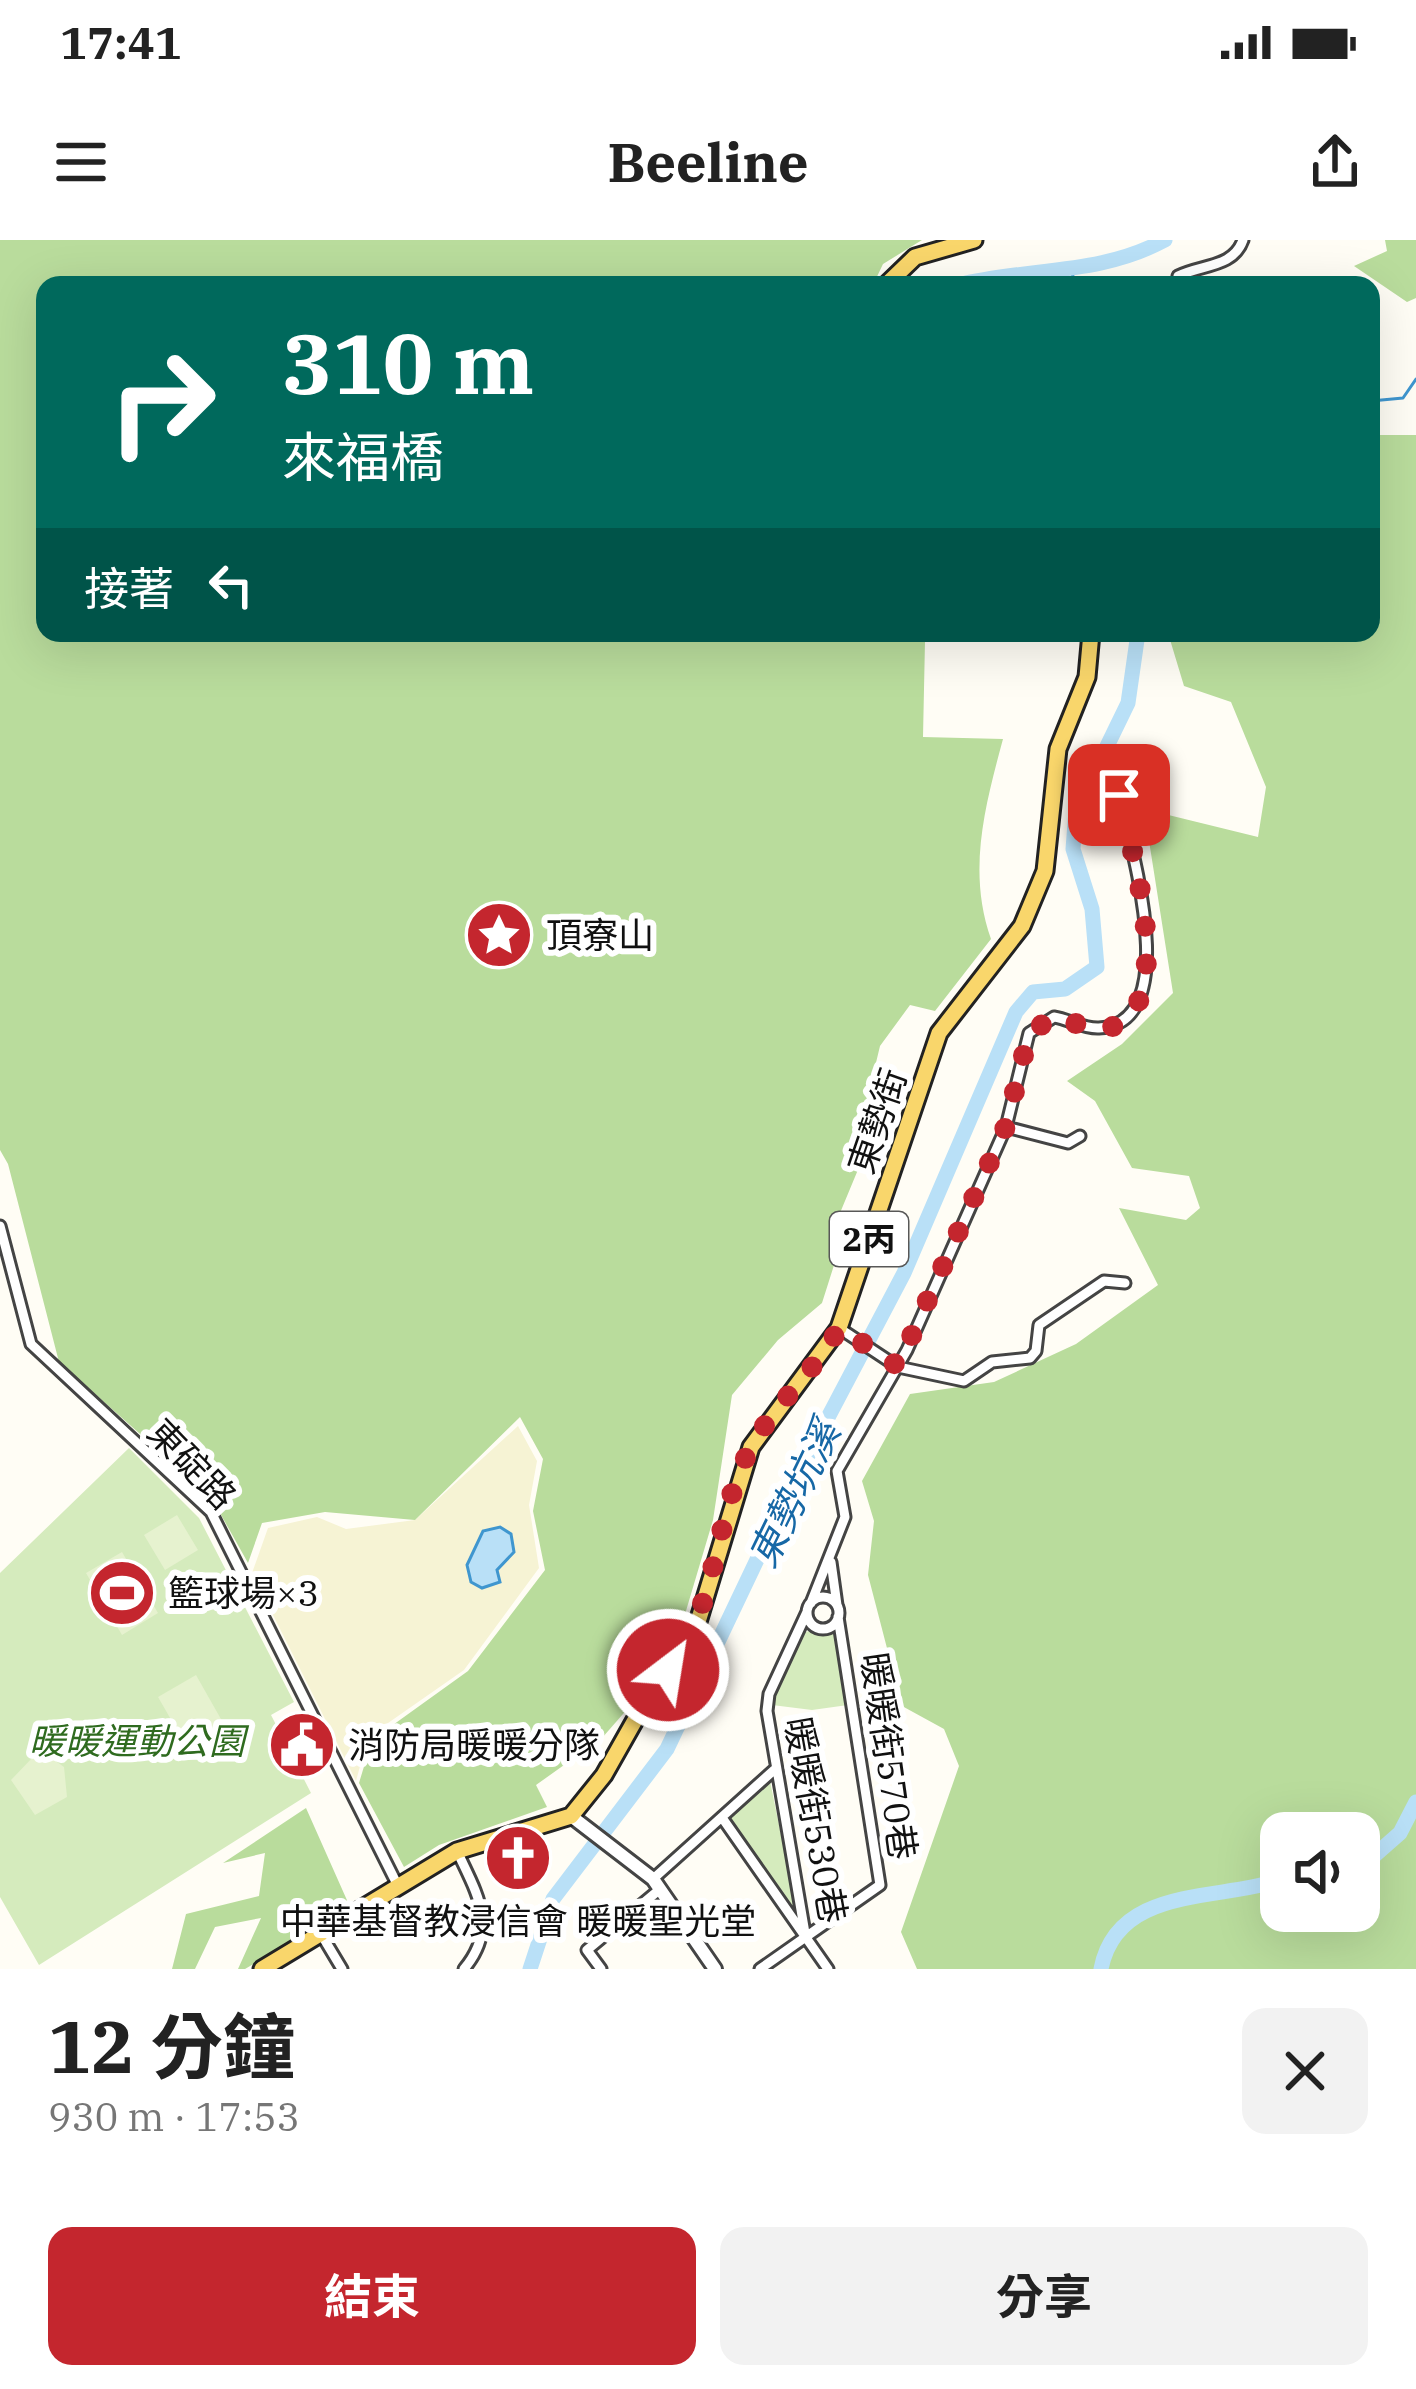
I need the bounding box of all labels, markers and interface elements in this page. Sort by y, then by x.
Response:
text: 17:41 [60,13,182,71]
text: Beeline [607,127,809,197]
icon: menu [48,129,114,195]
icon: share [1302,129,1368,195]
text: 310 m [282,308,534,417]
icon: right [84,324,240,480]
text: 來福橋 [282,422,444,492]
icon: left [198,552,264,618]
text: 接著 [84,559,174,617]
pin [1068,744,1170,846]
icon: arrive [1086,762,1152,828]
place icon: 頂寮山 [464,900,534,970]
place label: 頂寮山 [546,911,654,958]
street label: 東勢街 [837,1062,916,1180]
road number: 2丙 [830,1212,908,1266]
street label: 東碇路 [138,1408,247,1519]
water label: 東勢坑溪 [736,1408,853,1575]
sports icon: 籃球場×3 [87,1558,157,1628]
place label: 籃球場×3 [168,1569,319,1616]
position arrow [605,1607,731,1733]
street label: 暖暖街570巷 [852,1649,927,1863]
public building icon: 消防局暖暖分隊 [267,1710,337,1780]
street label: 暖暖街530巷 [775,1713,858,1927]
park label: 暖暖運動公園 [29,1717,250,1764]
place label: 消防局暖暖分隊 [348,1721,600,1768]
map controls [1260,1812,1380,1932]
button: sound [1260,1812,1380,1932]
church icon: 中華基督教浸信會 暖暖聖光堂 [483,1823,553,1893]
place label: 中華基督教浸信會 暖暖聖光堂 [280,1897,756,1944]
text: 12 分鐘 [48,1999,295,2093]
button: close [1242,2008,1368,2134]
text: 930 m · 17:53 [48,2091,300,2142]
button: 結束 [48,2227,696,2365]
button: 分享 [720,2227,1368,2365]

